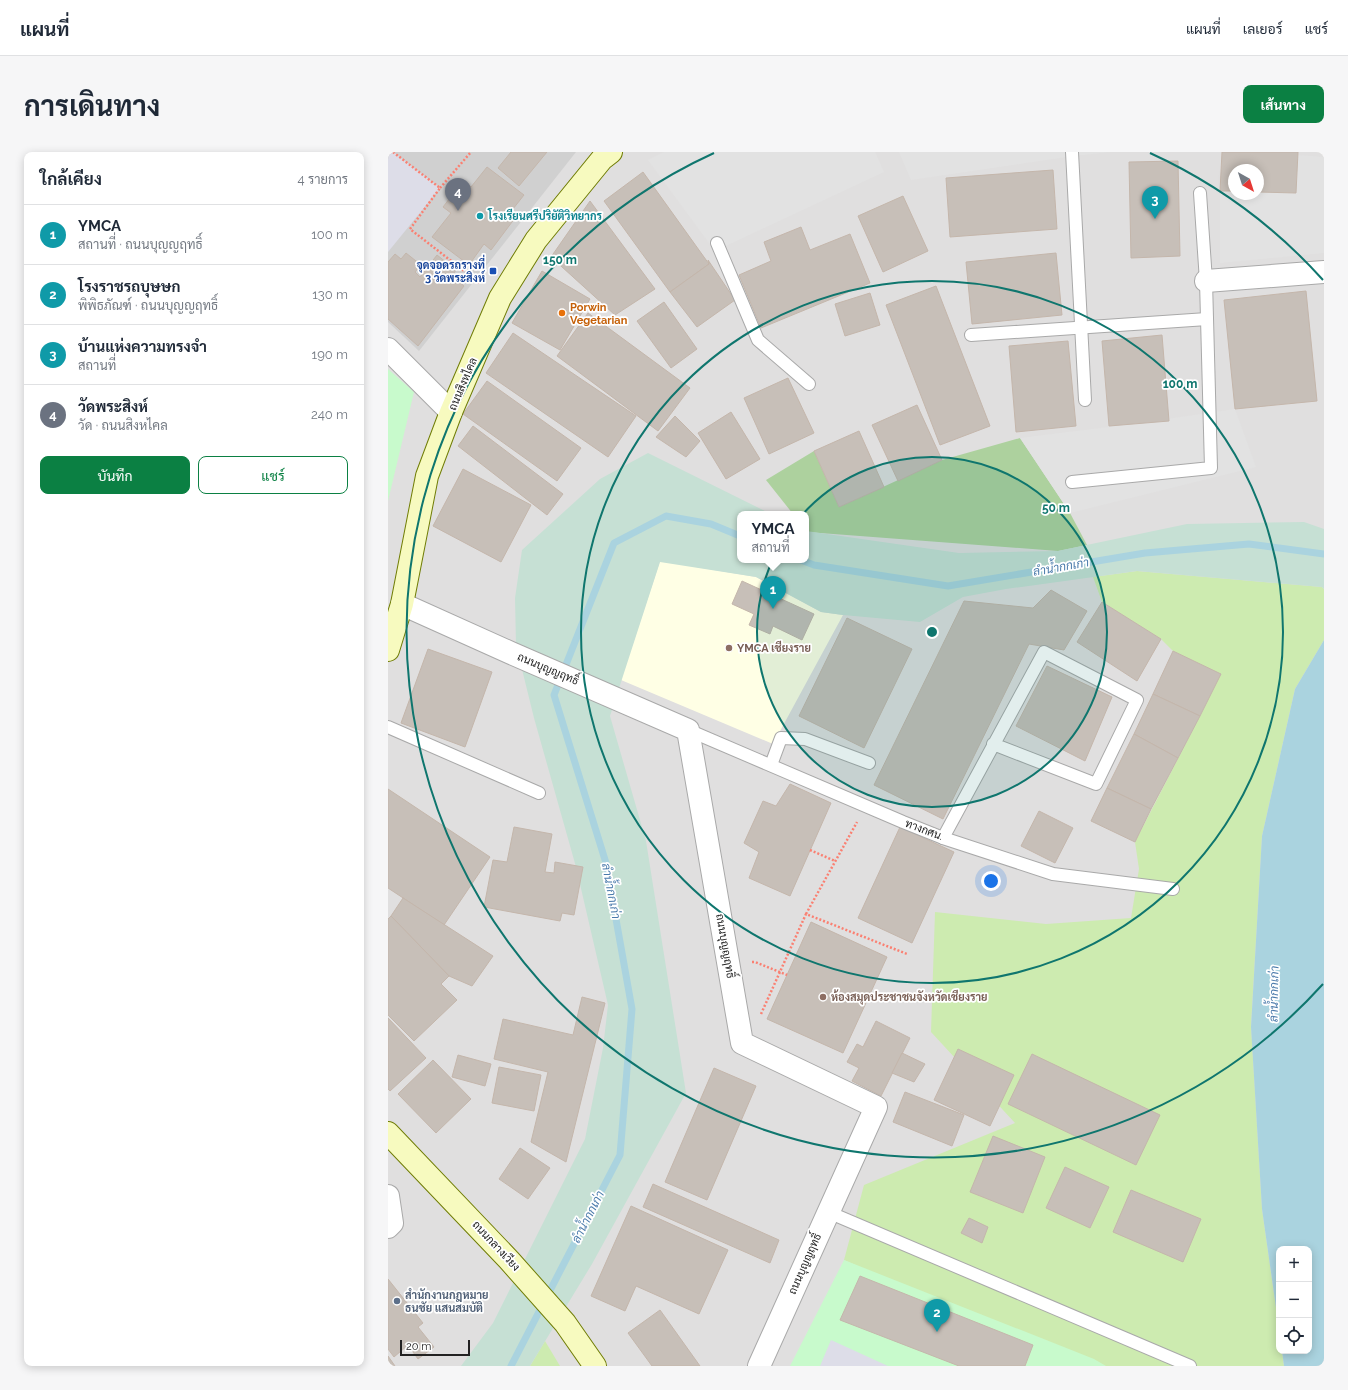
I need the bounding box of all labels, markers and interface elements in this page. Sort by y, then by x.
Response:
text: แผนที่ [20,18,69,40]
text: แผนที่ [1186,21,1221,37]
text: เลเยอร์ [1243,21,1283,37]
text: แชร์ [1305,21,1328,37]
button: เส้นทาง [1243,85,1324,123]
text: การเดินทาง [24,90,160,123]
north arrow [1228,164,1264,200]
text: ใกล้เคียง [40,169,102,189]
text: 4 รายการ [297,172,348,187]
pin: 4 [445,178,471,211]
pin: 3 [1142,186,1168,219]
place label: โรงเรียนศรีปริยัติวิทยากร [487,208,602,223]
marker: โรงเรียนศรีปริยัติวิทยากร [475,211,485,221]
text: YMCA [78,217,121,235]
text: 1 [50,227,56,242]
text: 100 m [311,227,348,242]
text: สถานที่ · ถนนบุญญฤทธิ์ [78,237,203,252]
text: 150 m [543,253,577,267]
place label: จุดจอดรถรางที่ 3 วัดพระสิงห์ [416,254,486,285]
marker: จุดจอดรถรางที่ 3 วัดพระสิงห์ [488,266,498,276]
text: โรงราชรถบุษษก [78,278,180,296]
text: 2 [49,287,57,302]
text: 130 m [312,287,348,302]
text: พิพิธภัณฑ์ · ถนนบุญญฤทธิ์ [78,298,218,313]
place label: Porwin Vegetarian [570,301,628,327]
marker: Porwin Vegetarian [557,308,567,318]
text: บ้านแห่งความทรงจำ [78,338,207,356]
text: 3 [49,347,57,362]
text: 190 m [312,347,348,362]
street label: ถนนสิงหไคล [444,355,480,412]
text: สถานที่ [78,358,116,373]
text: 100 m [1163,377,1197,391]
text: วัดพระสิงห์ [78,398,148,416]
text: 4 [49,407,57,422]
text: 240 m [311,407,348,422]
text: วัด · ถนนสิงหไคล [78,418,168,433]
button: บันทึก [40,456,190,494]
button: แชร์ [198,456,348,494]
text: 50 m [1042,501,1070,515]
popup [737,511,809,563]
text: YMCA [751,520,795,538]
text: สถานที่ [751,540,790,555]
water label: ลำน้ำกกเก่า [1031,551,1090,579]
pin: 1 [760,576,786,609]
centre of rings [925,625,939,639]
place label: YMCA เชียงราย [737,640,811,655]
marker: YMCA เชียงราย [724,643,734,653]
street label: ถนนบุญญฤทธิ์ [515,645,583,690]
street label: ทางกศน. [903,817,945,843]
water label: ลำน้ำกกเก่า [599,861,627,920]
your location [981,871,1001,891]
street label: ถนนบุญญฤทธิ์ [711,912,742,980]
water label: ลำน้ำกกเก่า [1263,965,1281,1022]
place label: ห้องสมุดประชาชนจังหวัดเชียงราย [831,989,988,1005]
marker: ห้องสมุดประชาชนจังหวัดเชียงราย [818,992,828,1002]
water label: ลำน้ำกกเก่า [565,1187,607,1245]
street label: ถนนกลางเวียง [469,1217,524,1274]
street label: ถนนบุญญฤทธิ์ [781,1229,826,1297]
map controls [1276,1246,1312,1354]
button: + [1276,1246,1312,1282]
button: − [1276,1282,1312,1318]
place label: สำนักงานกฎหมาย ธนชัย แสนสมบัติ [405,1288,489,1315]
marker: สำนักงานกฎหมาย ธนชัย แสนสมบัติ [392,1296,402,1306]
pin: 2 [924,1299,950,1332]
button: locate [1276,1318,1312,1354]
scale bar [400,1338,470,1357]
text: 20 m [406,1340,431,1353]

